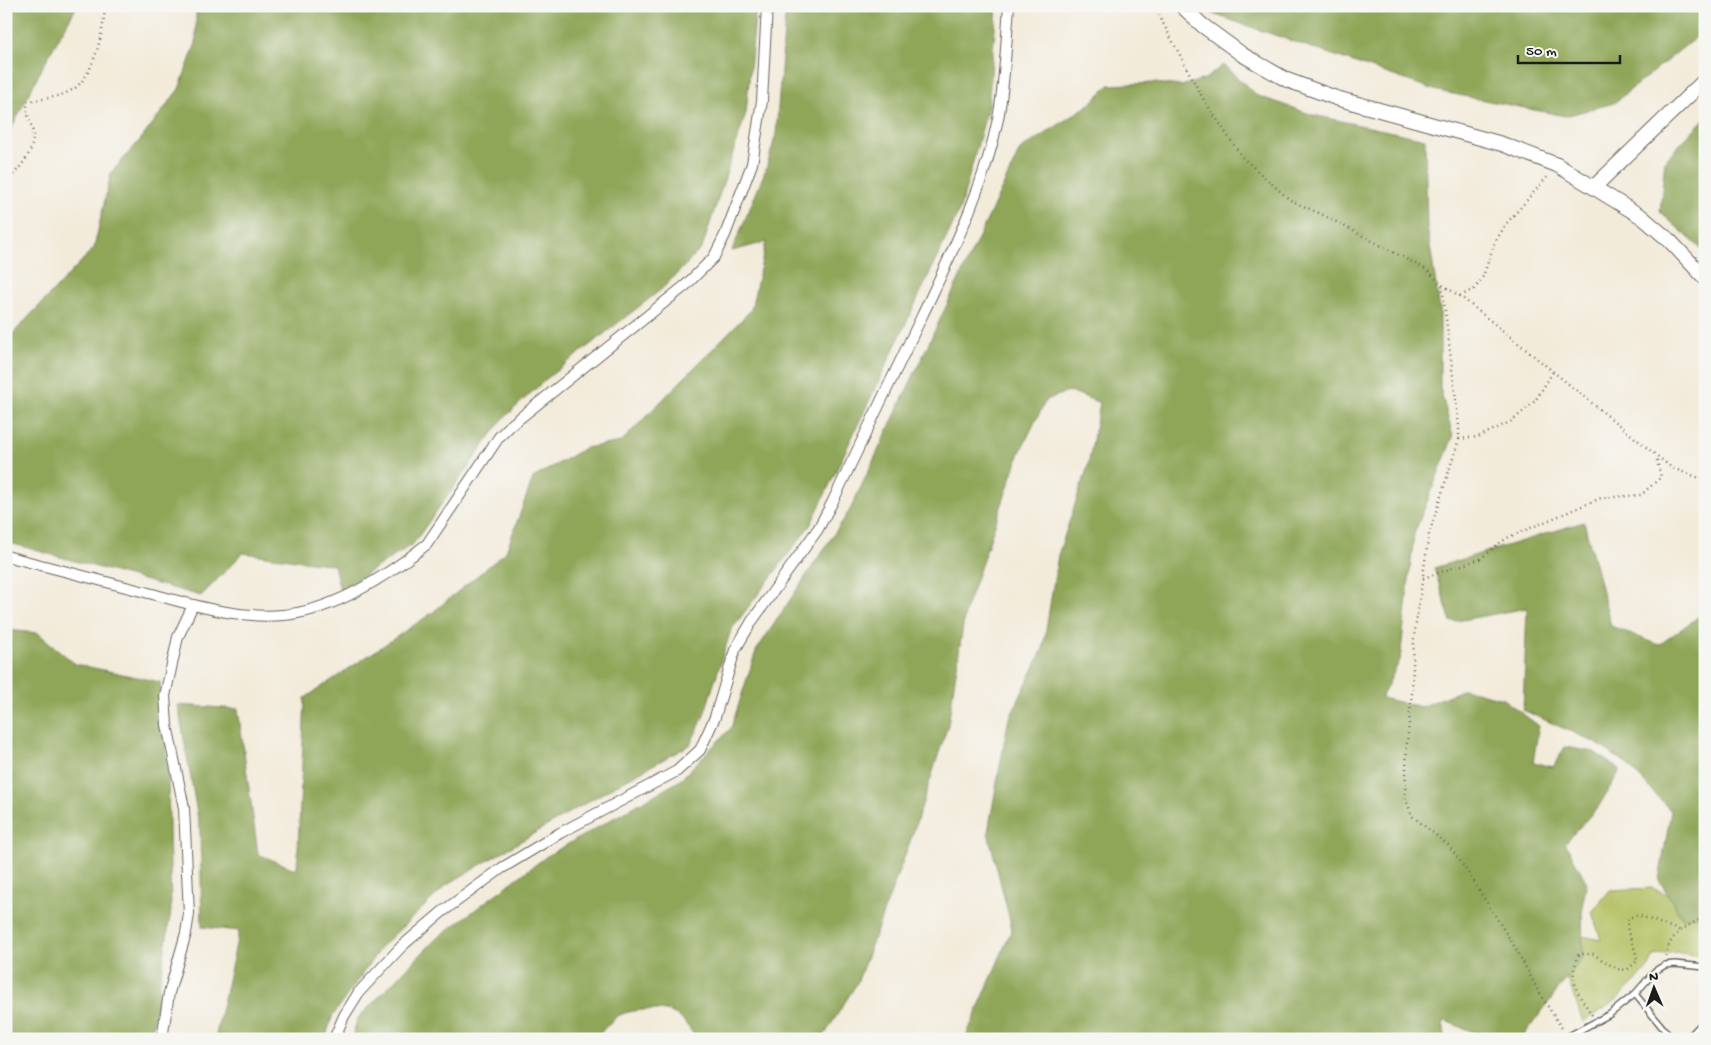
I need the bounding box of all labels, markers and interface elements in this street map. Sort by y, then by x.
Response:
scale bar [1518,32,1621,64]
text: 50 m [1526,43,1557,61]
north arrow [1628,962,1678,1012]
text: N [1649,969,1658,986]

